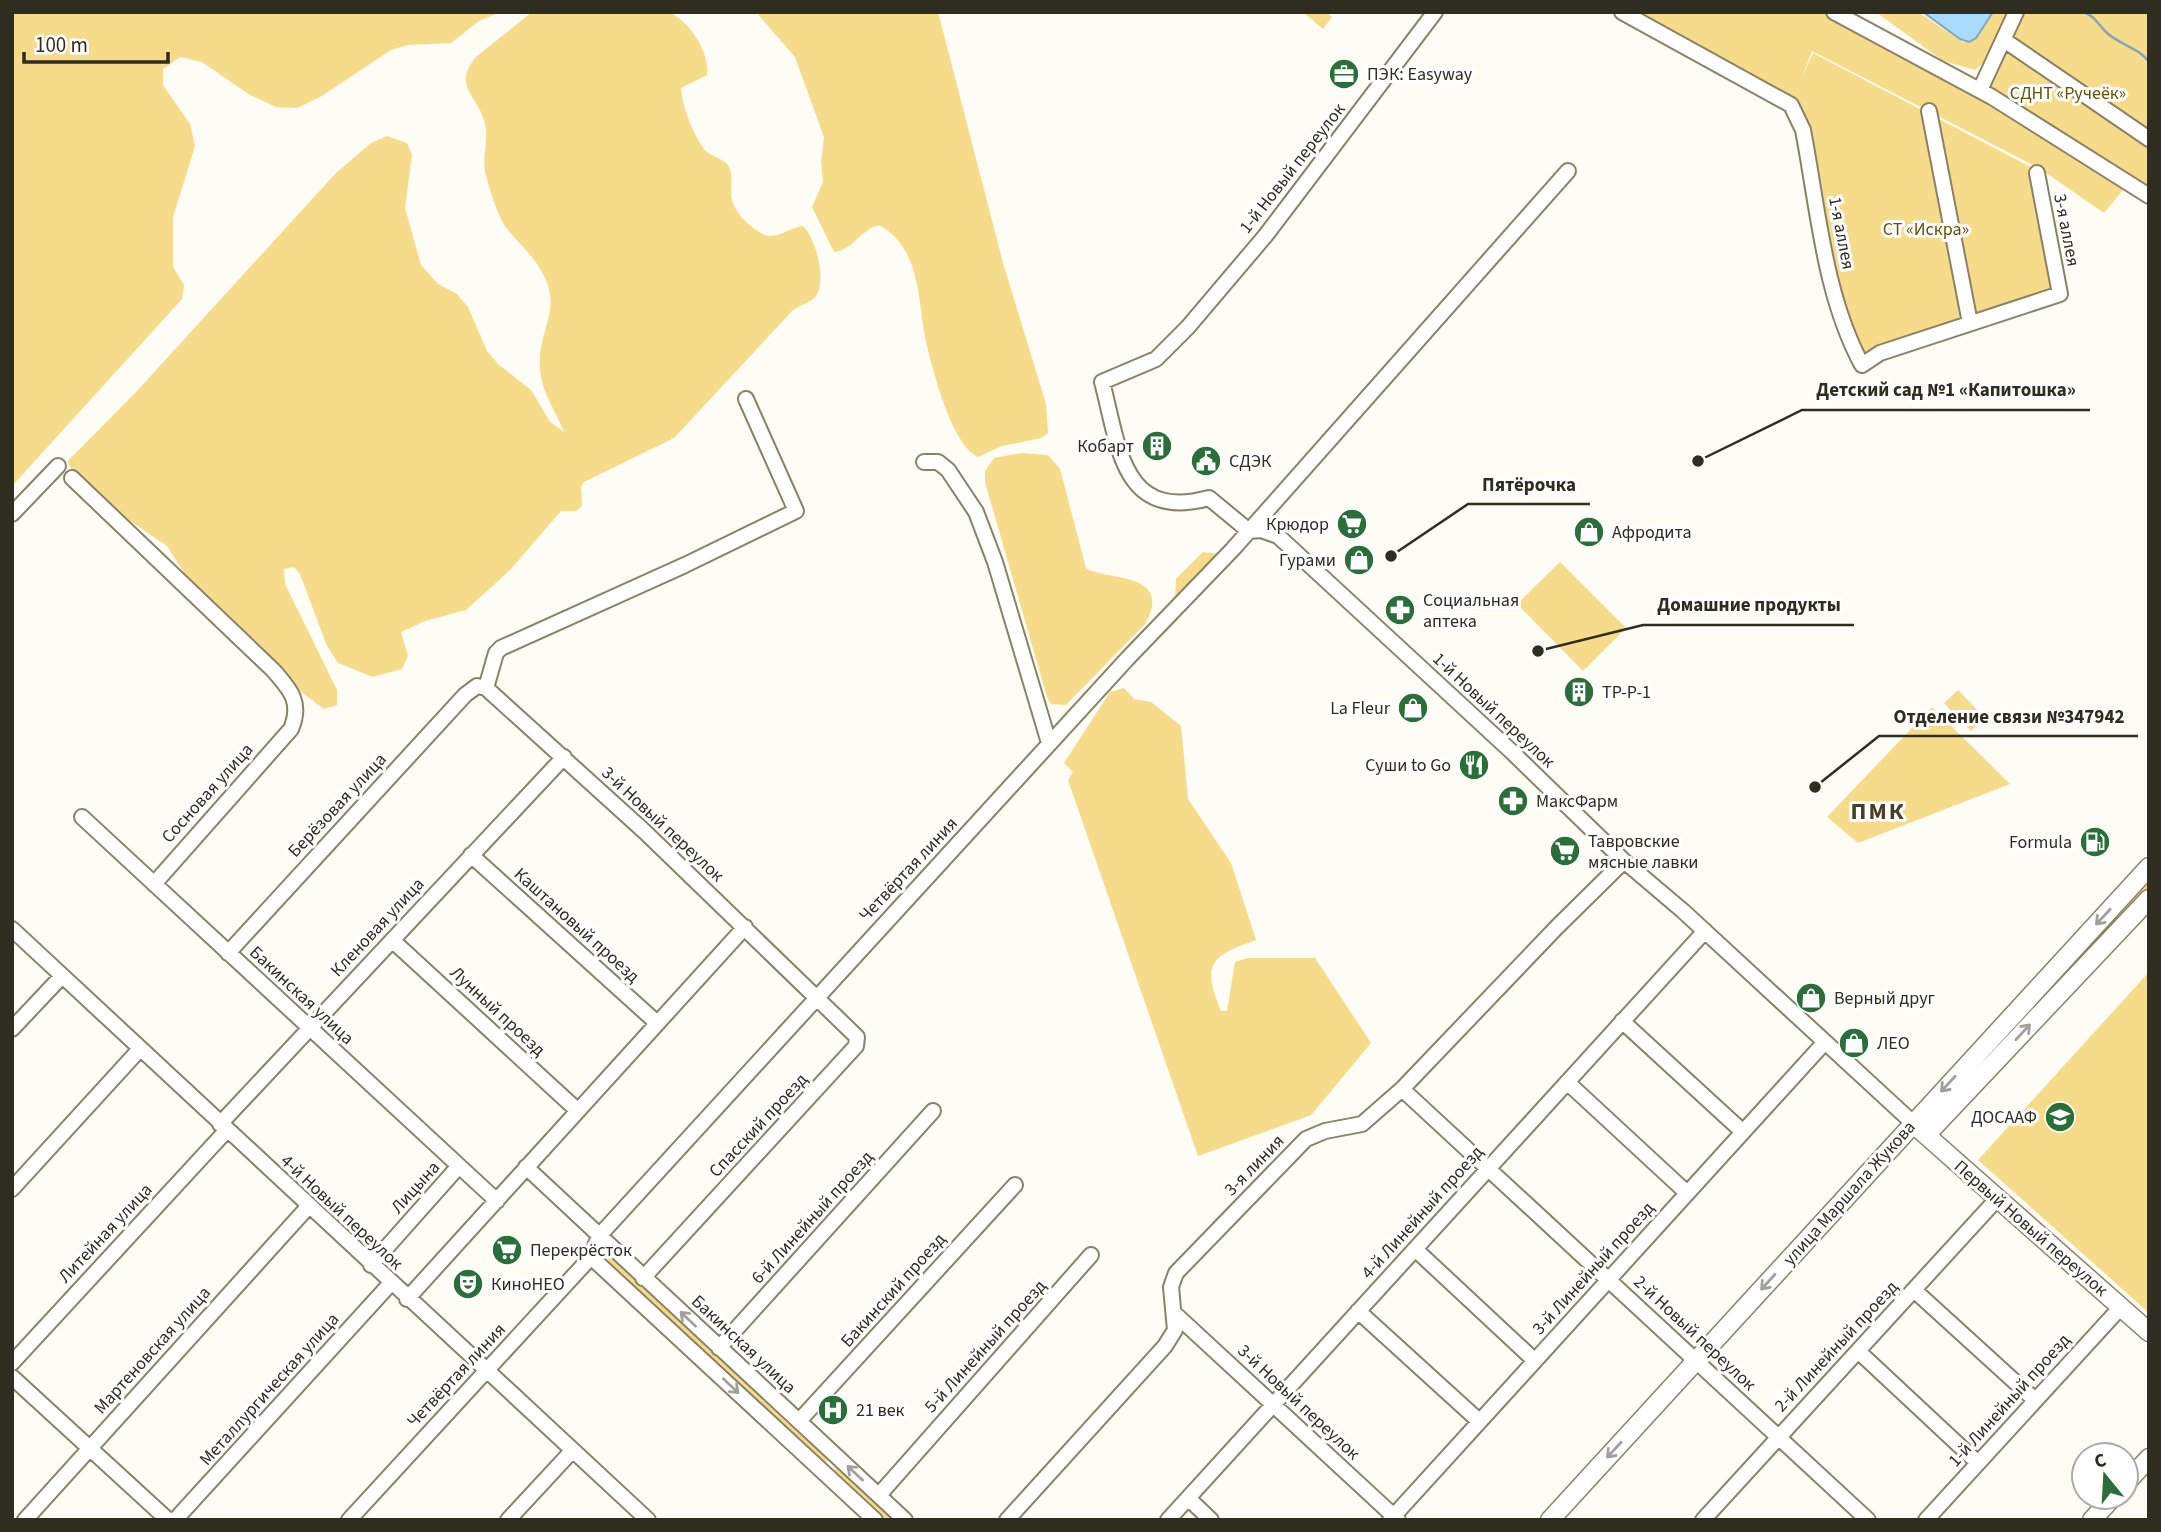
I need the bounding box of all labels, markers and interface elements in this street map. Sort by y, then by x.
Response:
scale bar [24,21,168,65]
text: 100 m [35,30,88,60]
office icon: ПЭК: Easyway [1327,57,1361,91]
place label: ПЭК: Easyway [1367,62,1473,87]
park label: СДНТ «Ручеёк» [2010,81,2126,106]
street label: 1-й Новый переулок [1234,98,1351,239]
street label: 3-я аллея [2047,192,2086,269]
street label: 1-я аллея [1822,195,1861,272]
park label: СТ «Искра» [1883,217,1969,242]
callout: Детский сад №1 «Капитошка» [1802,370,2090,410]
text: Детский сад №1 «Капитошка» [1816,377,2076,404]
building icon: Кобарт [1140,429,1174,463]
place label: Кобарт [1077,434,1134,459]
public building icon: СДЭК [1189,444,1223,478]
place label: СДЭК [1229,449,1272,474]
callout: Пятёрочка [1468,464,1590,504]
text: Пятёрочка [1482,472,1576,499]
supermarket icon: Крюдор [1335,507,1369,541]
place label: Крюдор [1266,512,1329,537]
shop icon: Афродита [1572,515,1606,549]
place label: Афродита [1612,520,1691,545]
shop icon: Гурами [1342,543,1376,577]
place label: Гурами [1279,548,1336,573]
callout: Домашние продукты [1643,585,1854,625]
place label: Социальная аптека [1423,588,1519,634]
text: Домашние продукты [1657,592,1841,619]
pharmacy icon: Социальная аптека [1383,593,1417,627]
street label: 1-й Новый переулок [1427,647,1560,774]
building icon: ТР-Р-1 [1562,675,1596,709]
place label: ТР-Р-1 [1602,680,1651,705]
shop icon: La Fleur [1396,691,1430,725]
place label: La Fleur [1330,696,1391,721]
callout: Отделение связи №347942 [1879,696,2138,736]
text: Отделение связи №347942 [1894,704,2124,731]
street label: Сосновая улица [156,738,259,849]
street label: Берёзовая улица [282,748,392,863]
restaurant icon: Суши to Go [1457,748,1491,782]
place label: Суши to Go [1365,753,1451,778]
street label: 3-й Новый переулок [596,761,729,888]
pharmacy icon: МаксФарм [1496,784,1530,818]
place label: МаксФарм [1536,789,1618,814]
district label: ПМК [1851,794,1905,829]
street label: Четвёртая линия [853,812,963,927]
fuel station icon: Formula [2078,825,2112,859]
place label: Тавровские мясные лавки [1588,829,1699,875]
place label: Formula [2009,830,2072,855]
supermarket icon: Тавровские мясные лавки [1548,834,1582,868]
street label: Каштановый проезд [508,862,645,989]
street label: Кленовая улица [325,872,430,982]
one-way arrow [2094,908,2111,925]
street label: Бакинская улица [244,940,359,1050]
street label: Лунный проезд [444,961,551,1062]
shop icon: Верный друг [1794,981,1828,1015]
place label: Верный друг [1834,986,1935,1011]
one-way arrow [2015,1023,2031,1041]
shop icon: ЛЕО [1837,1026,1871,1060]
place label: ЛЕО [1877,1031,1910,1056]
street label: Спасский проезд [703,1067,814,1183]
one-way arrow [1940,1075,1957,1092]
school or university icon: ДОСААФ [2043,1100,2077,1134]
place label: ДОСААФ [1971,1105,2037,1130]
street label: улица Маршала Жукова [1777,1115,1921,1271]
street label: 3-я линия [1219,1129,1290,1202]
street label: 4-й Линейный проезд [1356,1140,1489,1284]
street label: 6-й Линейный проезд [746,1145,879,1289]
street label: 4-й Новый переулок [275,1149,408,1276]
street label: Первый Новый переулок [1948,1154,2113,1302]
street label: Лицына [385,1156,446,1219]
street label: Литейная улица [53,1178,158,1289]
street label: 3-й Линейный проезд [1527,1196,1660,1340]
street label: Бакинский проезд [835,1227,952,1353]
supermarket icon: Перекрёсток [490,1233,524,1267]
place label: Перекрёсток [530,1238,632,1263]
theatre icon: КиноНЕО [451,1267,485,1301]
street label: 2-й Новый переулок [1628,1270,1761,1397]
place label: КиноНЕО [491,1272,565,1297]
one-way arrow [1759,1273,1776,1290]
street label: 5-й Линейный проезд [919,1274,1052,1418]
street label: 2-й Линейный проезд [1769,1275,1904,1418]
street label: Мартеновская улица [88,1281,216,1420]
street label: Бакинская улица [686,1289,801,1399]
street label: Металлургическая улица [194,1307,345,1471]
one-way arrow [679,1311,697,1327]
street label: Четвёртая линия [401,1318,511,1433]
street label: 1-й Линейный проезд [1943,1328,2076,1472]
street label: 3-й Новый переулок [1232,1339,1365,1466]
one-way arrow [722,1378,739,1395]
hospital icon: 21 век [816,1393,850,1427]
place label: 21 век [856,1398,905,1423]
one-way arrow [1606,1441,1622,1459]
north arrow [2070,1441,2140,1511]
text: С [2091,1447,2110,1476]
one-way arrow [847,1465,864,1482]

